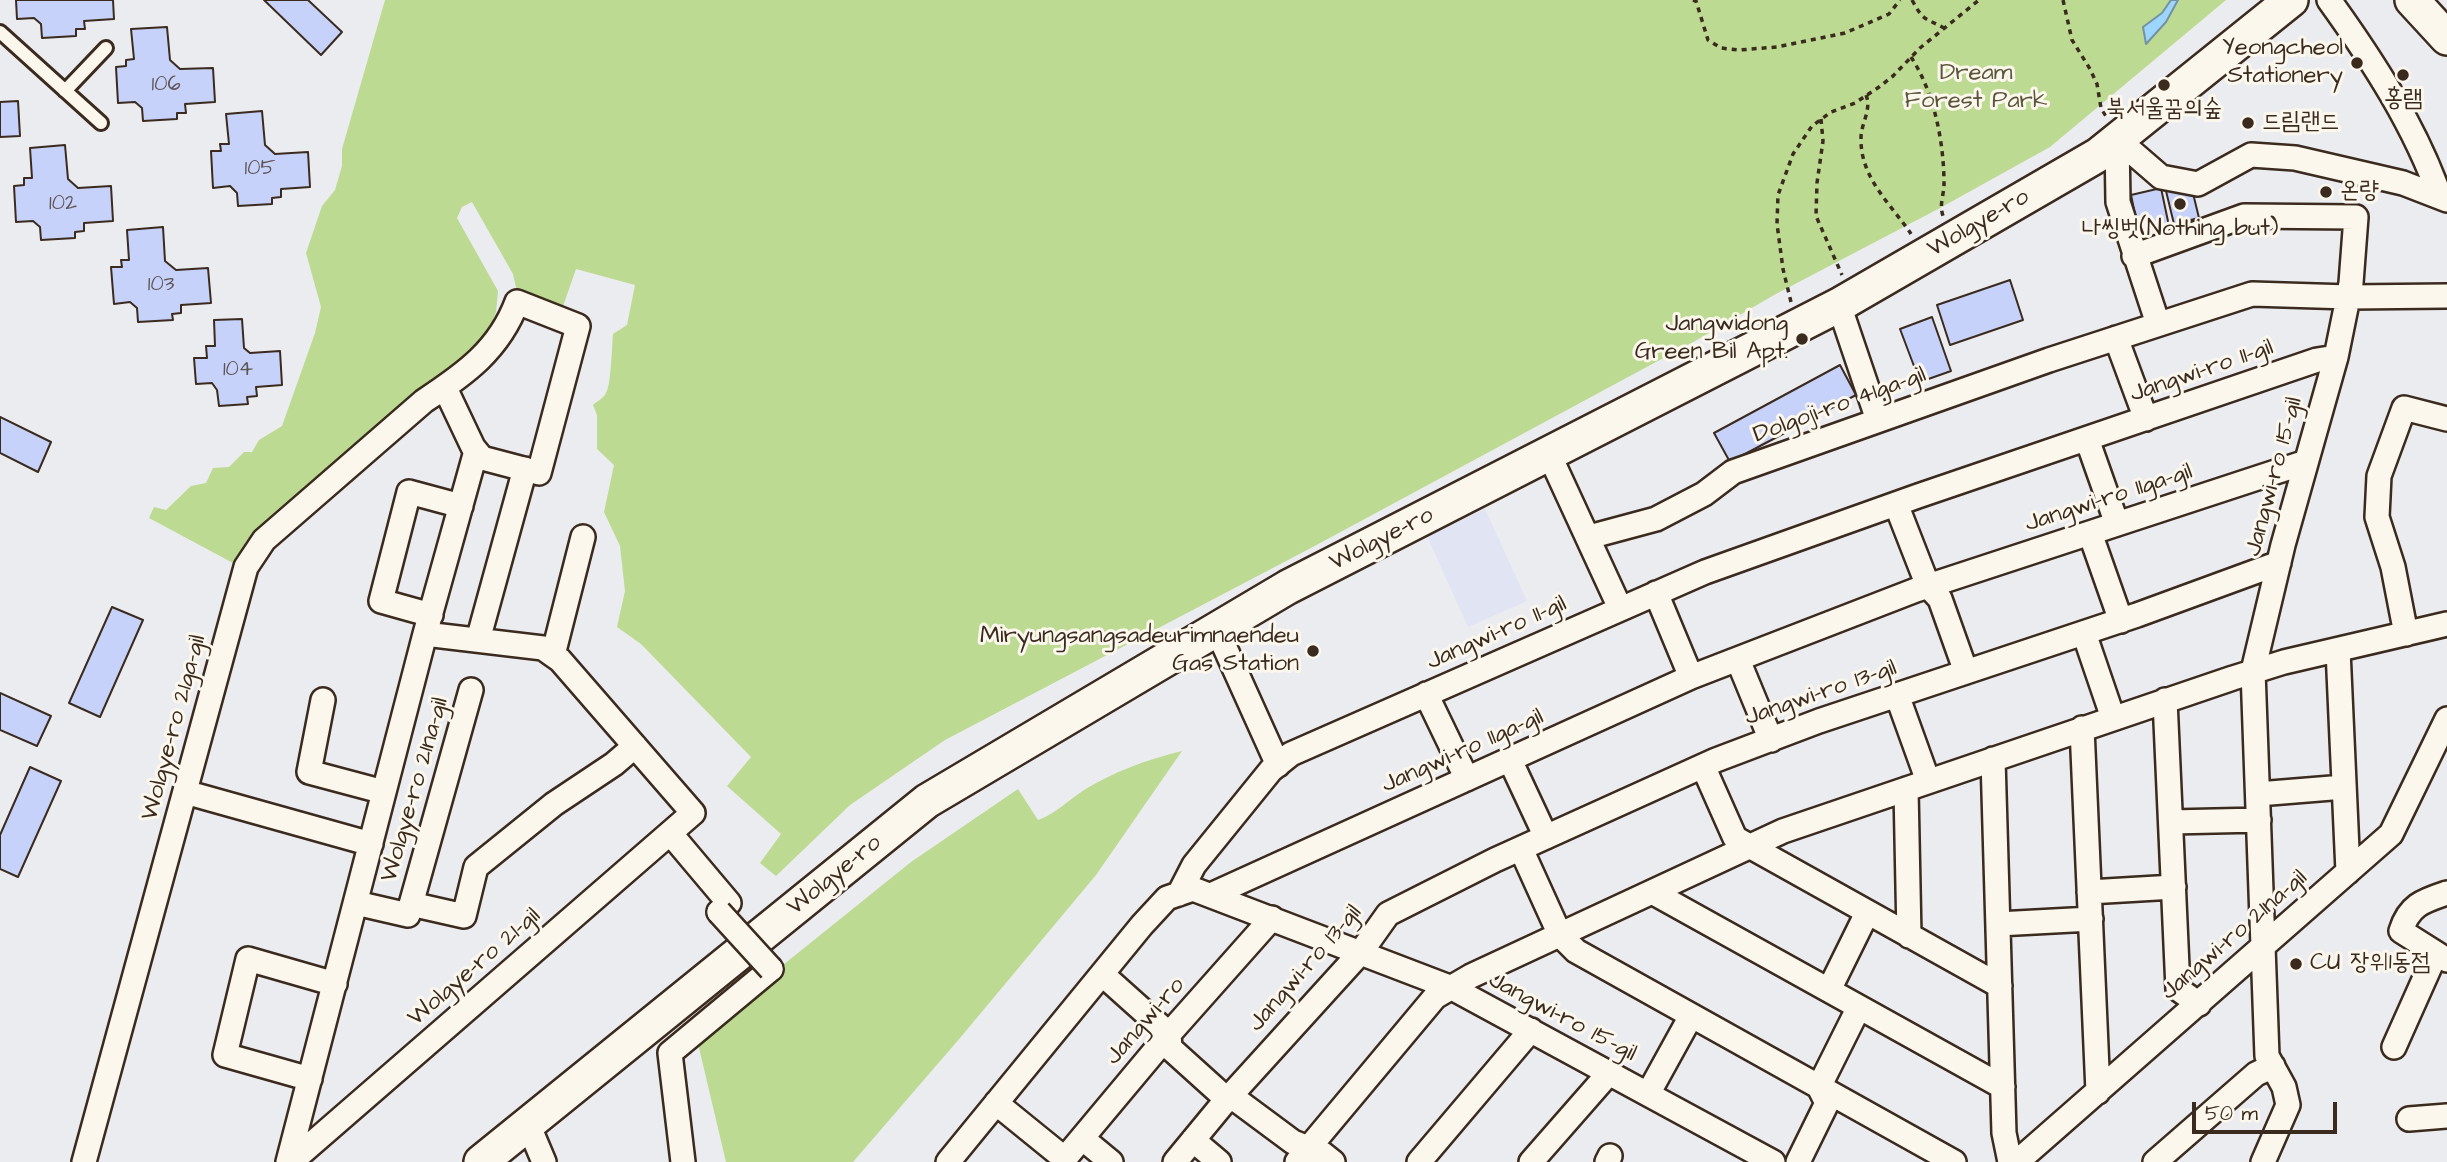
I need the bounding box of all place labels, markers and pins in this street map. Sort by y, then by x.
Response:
place label: Yeongcheol Stationery [2222,35,2343,91]
marker: Yeongcheol Stationery [2349,55,2365,71]
marker: 홍램 [2395,67,2411,83]
marker: 북서울꿈의숲 [2156,77,2172,93]
place label: 홍램 [2384,86,2422,114]
place label: 북서울꿈의숲 [2106,96,2222,124]
place label: 드림랜드 [2262,109,2339,137]
marker: 드림랜드 [2240,115,2256,131]
place label: 온량 [2340,178,2379,206]
marker: 온량 [2318,184,2334,200]
marker: 나씽벗(Nothing but) [2172,196,2188,212]
place label: 나씽벗(Nothing but) [2082,216,2278,244]
place label: Jangwidong Green Bil Apt. [1635,311,1788,367]
marker: Jangwidong Green Bil Apt. [1794,331,1810,347]
place label: Miryungsangsadeurimnaendeu Gas Station [980,623,1299,679]
marker: Miryungsangsadeurimnaendeu Gas Station [1305,643,1321,659]
place label: CU 장위1동점 [2310,950,2430,978]
marker: CU 장위1동점 [2288,956,2304,972]

